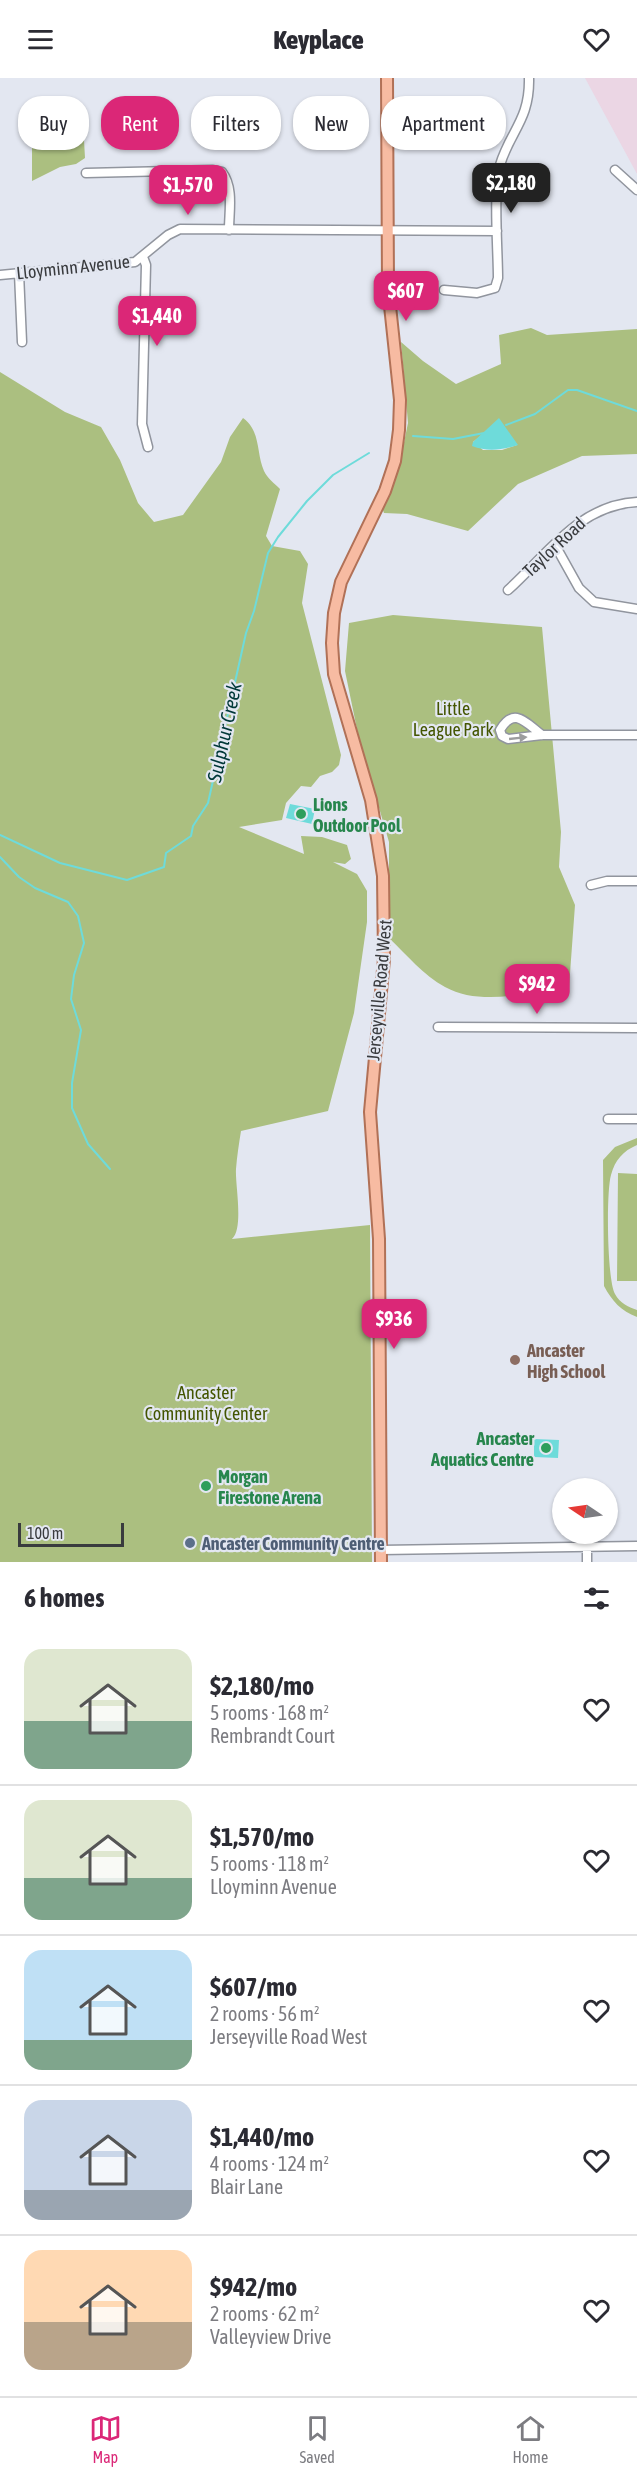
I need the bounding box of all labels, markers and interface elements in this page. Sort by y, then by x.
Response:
icon: menu [24,23,57,56]
icon: heart [580,23,613,56]
text: Keyplace [273,24,364,55]
chip: Buy [18,96,89,150]
chip: Rent [101,96,179,150]
chip: Filters [191,96,281,150]
chip: New [293,96,369,150]
chip: Apartment [381,96,506,150]
pin: $2,180 [462,163,560,214]
pin: $1,570 [139,165,237,216]
text: $2,180 [486,171,536,194]
text: $1,570 [163,173,213,196]
street label: Lloyminn Avenue [15,251,131,283]
pin: $607 [370,271,442,322]
text: $607 [388,279,424,302]
pin: $1,440 [108,296,206,347]
text: $1,440 [132,304,182,327]
street label: Taylor Road [518,513,590,581]
water label: Sulphur Creek [202,680,246,785]
park label: Little League Park [413,698,493,740]
one-way arrow [509,733,528,743]
place label: Lions Outdoor Pool [313,794,401,836]
marker: Lions Outdoor Pool [294,807,308,821]
street label: Jerseyville Road West [362,919,396,1061]
pin: $942 [501,964,573,1015]
text: $942 [519,972,555,995]
pin: $936 [358,1299,430,1350]
text: $936 [376,1307,412,1330]
place label: Ancaster High School [526,1340,605,1382]
marker: Ancaster High School [508,1353,522,1367]
park label: Ancaster Community Center [145,1382,268,1424]
place label: Ancaster Aquatics Centre [430,1428,535,1470]
marker: Ancaster Aquatics Centre [539,1441,553,1455]
place label: Morgan Firestone Arena [218,1466,321,1508]
north arrow [552,1478,618,1544]
map controls [552,1478,618,1544]
marker: Morgan Firestone Arena [199,1479,213,1493]
scale bar [18,1520,124,1548]
text: 100 m [27,1524,63,1542]
place label: Ancaster Community Centre [201,1533,385,1554]
marker: Ancaster Community Centre [183,1536,197,1550]
icon: filters [580,1582,613,1615]
text: 6 homes [24,1583,104,1613]
text: $2,180/mo [210,1671,314,1701]
icon: home [72,1673,144,1745]
icon: heart [580,1693,613,1726]
text: 5 rooms · 168 m² [210,1701,329,1724]
text: Rembrandt Court [210,1724,335,1747]
text: $1,570/mo [210,1822,314,1852]
icon: home [72,1824,144,1896]
icon: heart [580,1844,613,1877]
text: 5 rooms · 118 m² [210,1852,329,1875]
text: Lloyminn Avenue [210,1875,337,1898]
text: $607/mo [210,1972,297,2002]
icon: home [72,1974,144,2046]
icon: heart [580,1994,613,2027]
text: 2 rooms · 56 m² [210,2002,320,2025]
text: Jerseyville Road West [210,2025,367,2048]
text: $1,440/mo [210,2122,314,2152]
icon: home [72,2124,144,2196]
icon: heart [580,2144,613,2177]
text: 4 rooms · 124 m² [210,2152,329,2175]
text: Blair Lane [210,2175,283,2198]
text: $942/mo [210,2272,297,2302]
icon: home [72,2274,144,2346]
icon: heart [580,2294,613,2327]
text: 2 rooms · 62 m² [210,2302,320,2325]
text: Valleyview Drive [210,2325,331,2348]
tab: Map [89,2412,122,2466]
tab: Saved [300,2412,335,2466]
tab: Home [513,2412,548,2466]

